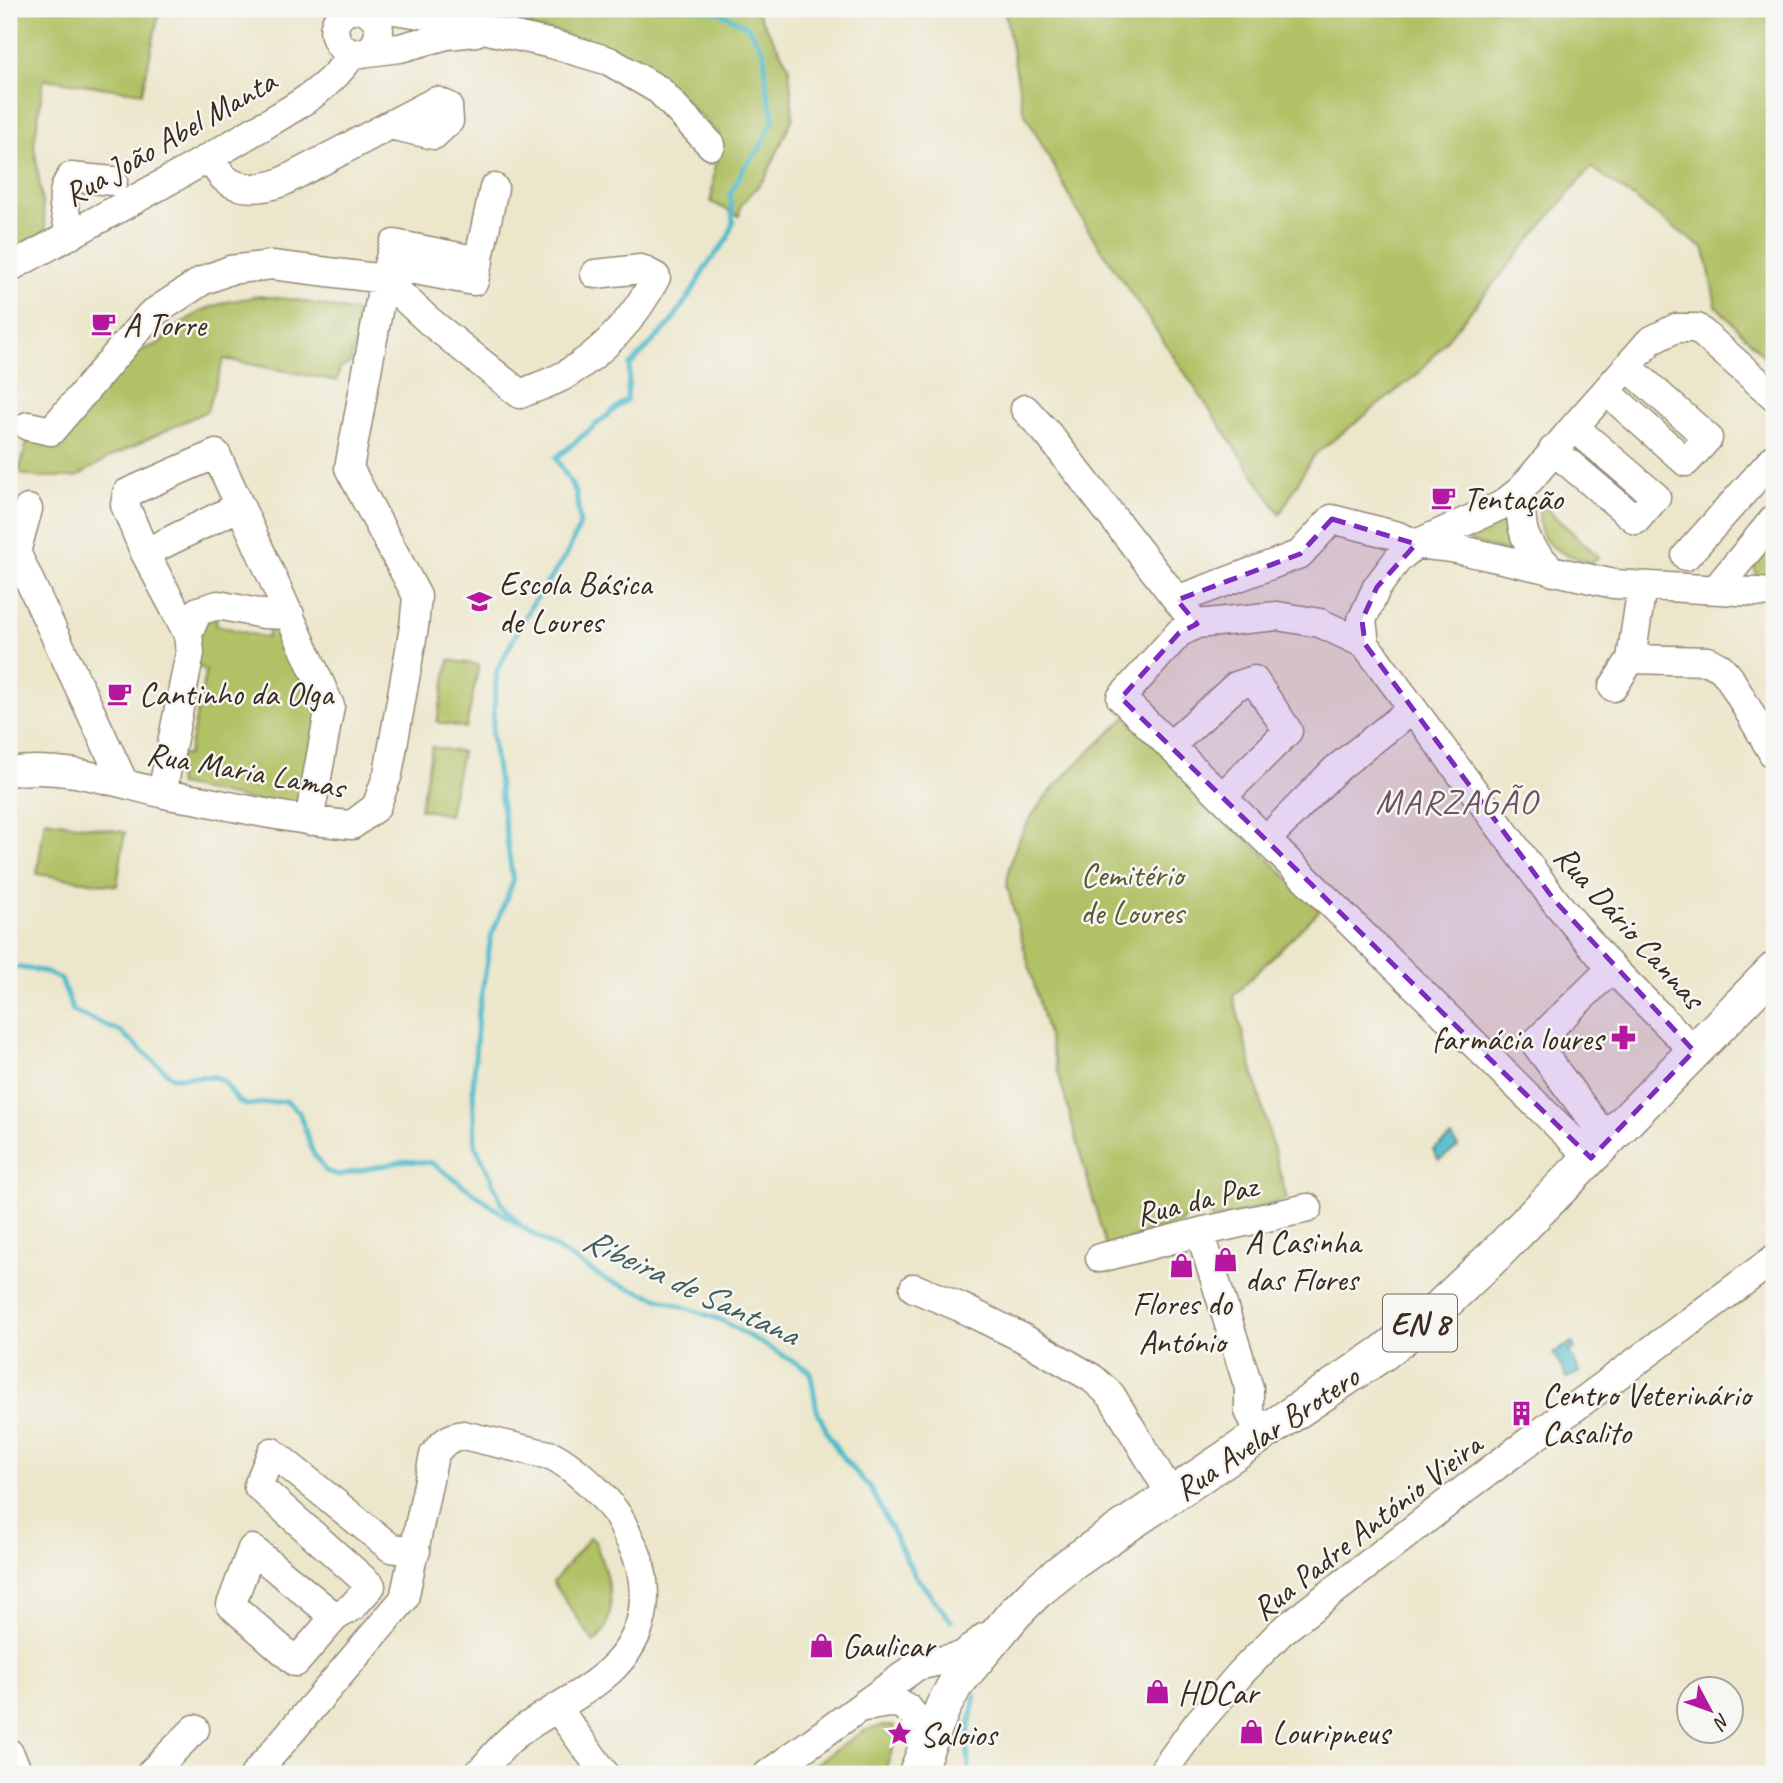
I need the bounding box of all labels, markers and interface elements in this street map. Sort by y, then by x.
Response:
street label: Rua João Abel Manta [56,59,286,216]
place label: A Torre [123,304,208,346]
cafe icon: A Torre [89,310,117,338]
place label: Tentação [1463,478,1565,520]
cafe icon: Tentação [1429,484,1457,512]
place label: Escola Básica de Loures [499,563,653,643]
school or university icon: Escola Básica de Loures [465,588,493,616]
place label: Cantinho da Olga [139,673,335,715]
cafe icon: Cantinho da Olga [105,679,133,707]
street label: Rua Maria Lamas [144,732,351,809]
district label: MARZAGÃO [1376,779,1540,824]
street label: Rua Dário Cannas [1545,836,1716,1019]
park label: Cemitério de Loures [1080,854,1187,934]
place label: farmácia loures [1432,1018,1606,1060]
pharmacy icon: farmácia loures [1609,1024,1637,1052]
street label: Rua da Paz [1131,1164,1264,1235]
water label: Ribeira de Santana [576,1217,808,1357]
place label: A Casinha das Flores [1245,1221,1363,1301]
shop icon: A Casinha das Flores [1211,1246,1239,1274]
shop icon: Flores do António [1168,1252,1196,1280]
place label: Flores do António [1132,1283,1233,1363]
road number: EN 8 [1383,1294,1457,1352]
street label: Rua Avelar Brotero [1166,1354,1369,1510]
place label: Centro Veterinário Casalito [1542,1374,1754,1454]
building icon: Centro Veterinário Casalito [1508,1399,1536,1427]
street label: Rua Padre António Vieira [1243,1422,1492,1630]
place label: Gaulicar [842,1625,937,1667]
shop icon: Gaulicar [808,1631,836,1659]
place label: HDCar [1178,1672,1261,1714]
north arrow [1674,1674,1744,1744]
shop icon: HDCar [1144,1678,1172,1706]
text: N [1707,1708,1735,1735]
place label: Louripneus [1272,1712,1392,1754]
place label: Saloios [920,1714,999,1756]
shop icon: Louripneus [1238,1718,1266,1746]
place icon: Saloios [886,1720,914,1748]

